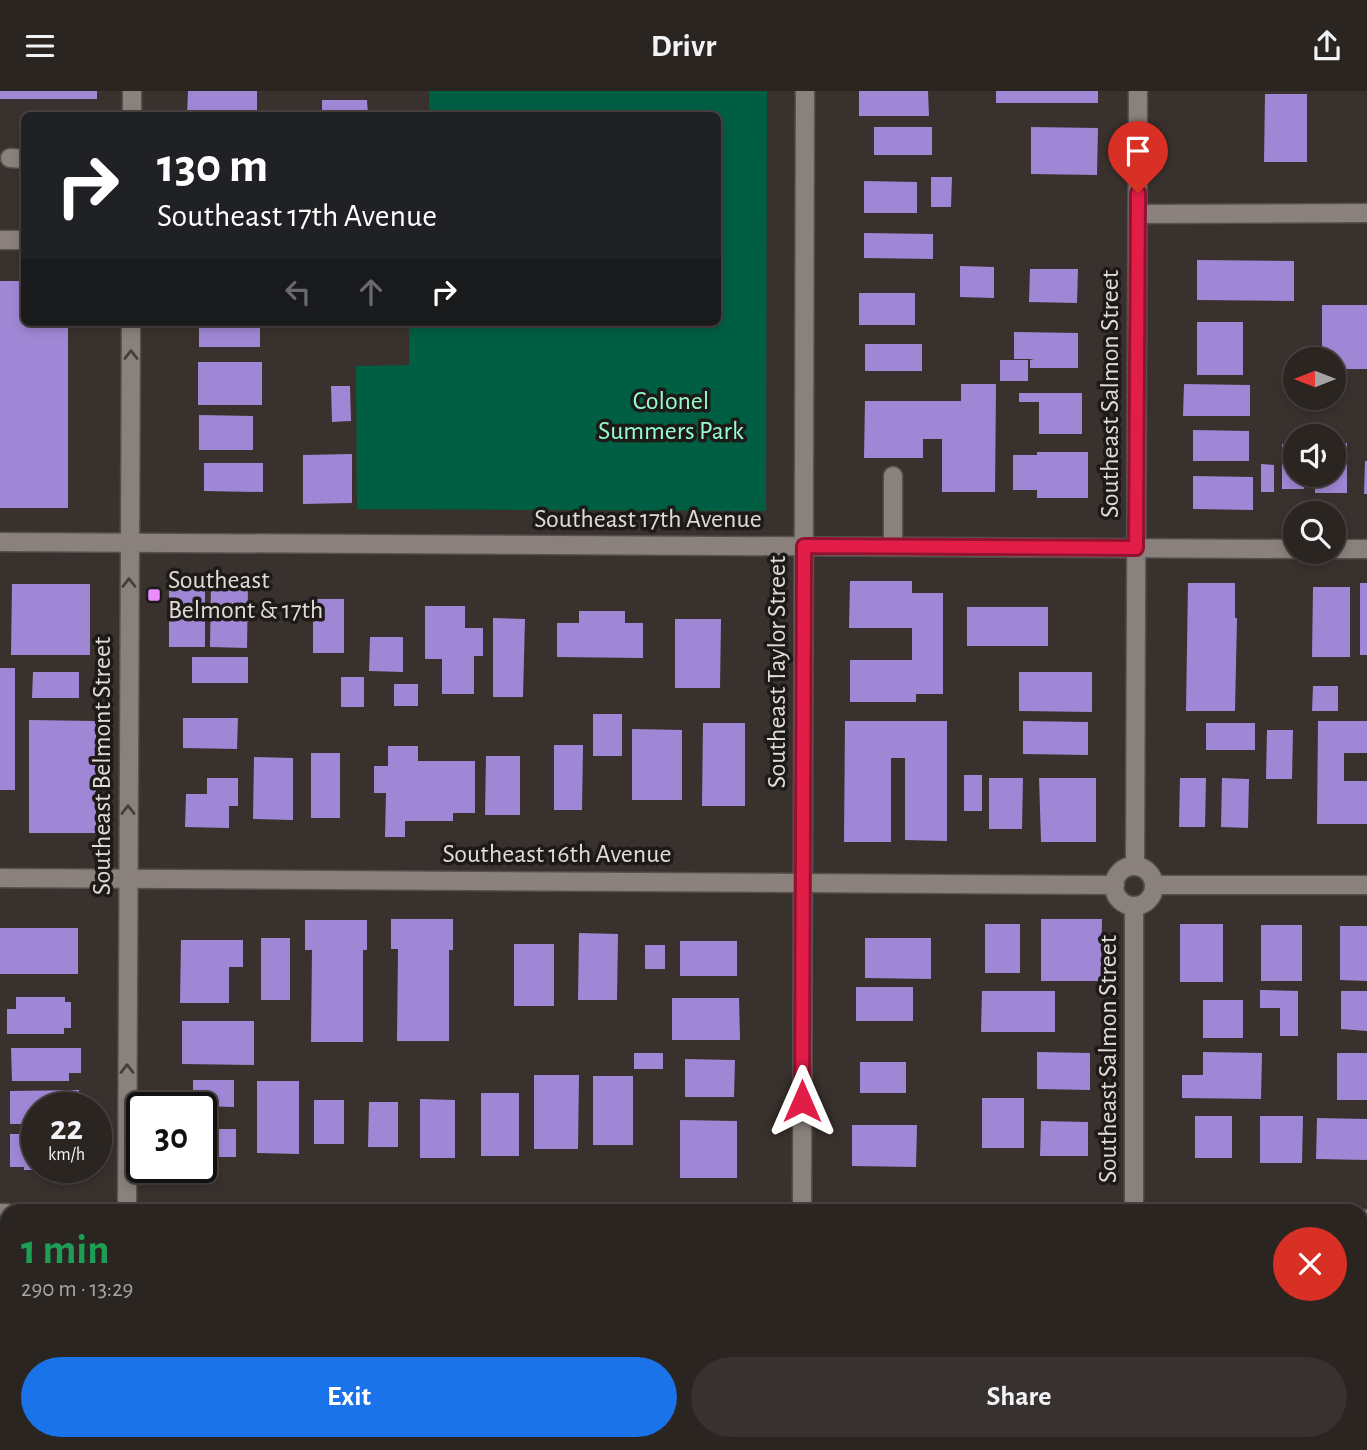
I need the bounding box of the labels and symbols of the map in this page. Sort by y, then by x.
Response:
pin [1108,121,1168,193]
street label: Southeast Salmon Street [1097,270,1123,518]
north arrow [1283,347,1346,409]
one-way arrow [123,349,138,360]
park label: Colonel Summers Park [598,388,744,444]
street label: Southeast 17th Avenue [534,506,762,532]
street label: Southeast Taylor Street [764,556,790,788]
place label: Southeast Belmont & 17th [168,567,323,623]
one-way arrow [121,577,137,587]
marker: Southeast Belmont & 17th [146,587,162,603]
street label: Southeast Belmont Street [89,637,115,895]
one-way arrow [120,804,136,815]
street label: Southeast 16th Avenue [443,841,671,867]
street label: Southeast Salmon Street [1095,935,1121,1183]
one-way arrow [119,1064,135,1074]
position arrow [765,1064,839,1138]
speed limit sign: 30 [126,1092,217,1183]

